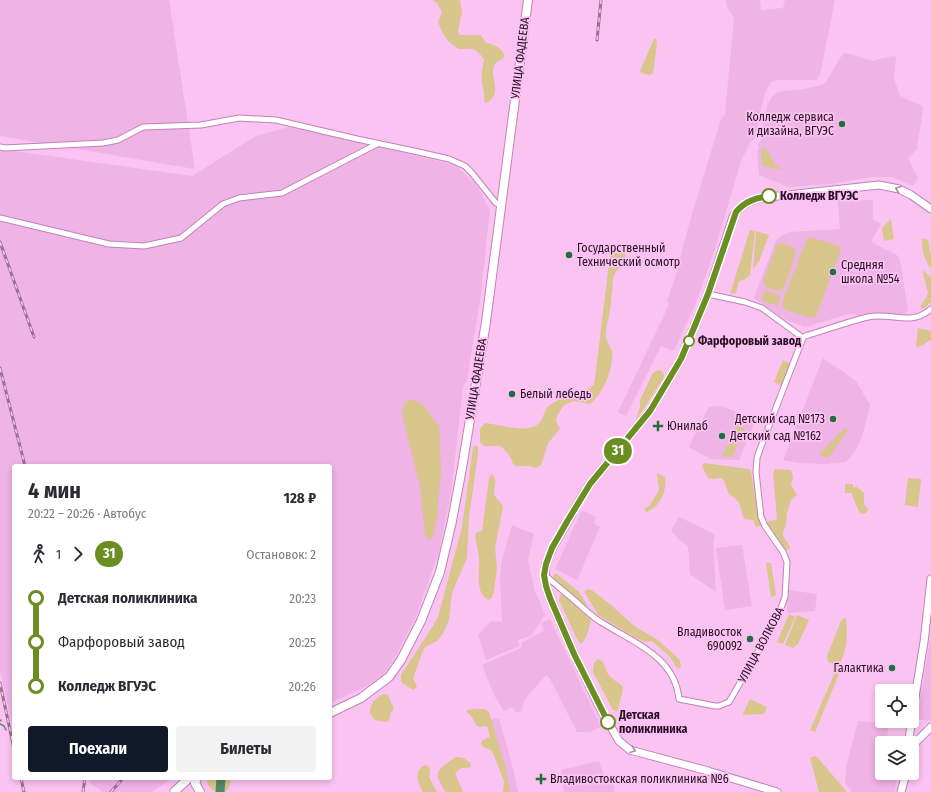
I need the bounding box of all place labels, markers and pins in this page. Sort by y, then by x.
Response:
place label: Колледж сервиса и дизайна, ВГУЭС [746,110,834,138]
marker: Колледж сервиса и дизайна, ВГУЭС [837,119,847,129]
marker: Колледж ВГУЭС [761,188,777,204]
place label: Колледж ВГУЭС [780,189,859,203]
place label: Государственный Технический осмотр [577,241,680,269]
marker: Государственный Технический осмотр [564,250,574,260]
place label: Средняя школа №54 [841,258,900,286]
marker: Средняя школа №54 [828,267,838,277]
place label: Фарфоровый завод [698,334,801,348]
marker: Фарфоровый завод [683,335,695,347]
place label: Белый лебедь [520,387,592,401]
marker: Белый лебедь [507,389,517,399]
place label: Детский сад №173 [734,412,825,426]
marker: Детский сад №173 [828,414,838,424]
place label: Юнилаб [667,419,708,433]
marker: Юнилаб [652,420,664,432]
place label: Детский сад №162 [729,429,821,443]
marker: Детский сад №162 [717,431,727,441]
place label: Владивосток 690092 [677,625,742,653]
marker: Владивосток 690092 [745,634,755,644]
place label: Галактика [833,661,884,675]
marker: Галактика [887,663,897,673]
place label: Детская поликлиника [618,708,687,736]
marker: Детская поликлиника [600,714,616,730]
place label: Владивостокская поликлиника №6 [550,772,729,786]
marker: Владивостокская поликлиника №6 [535,773,547,785]

